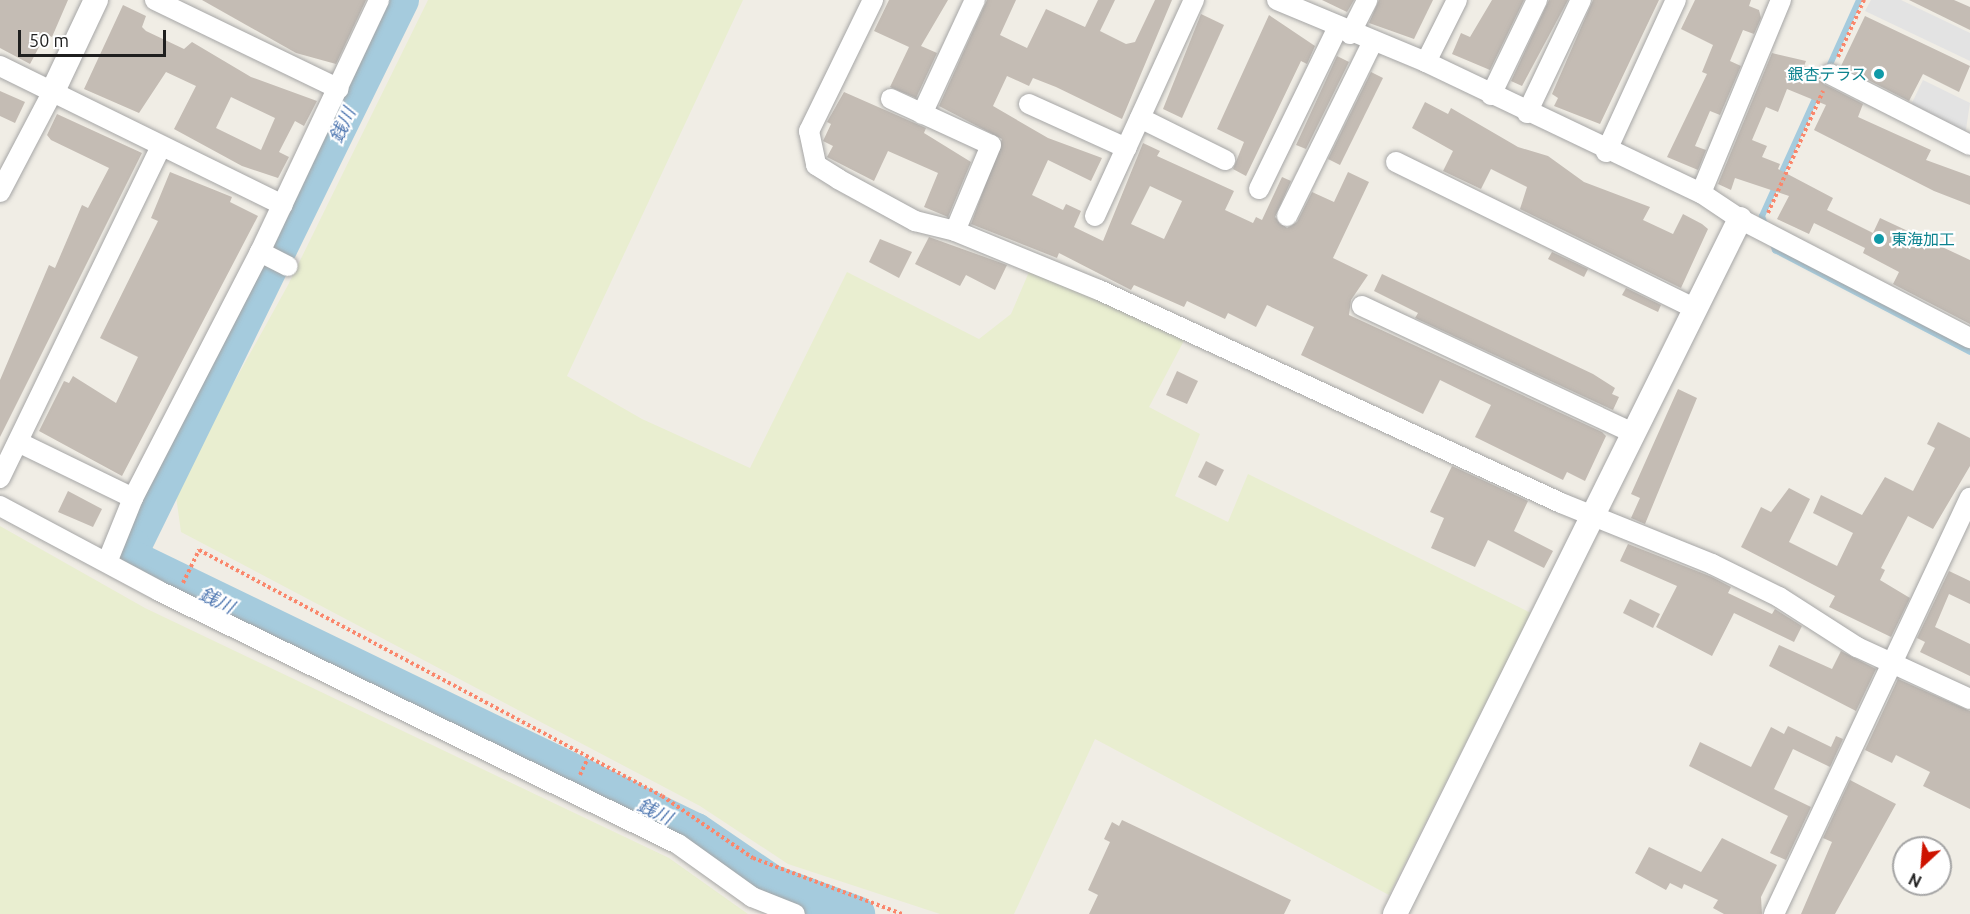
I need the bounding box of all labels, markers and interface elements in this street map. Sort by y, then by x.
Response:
scale bar [21,18,170,56]
text: 50 m [29,30,69,50]
place label: 銀杏テラス [1787,64,1867,84]
marker: 銀杏テラス [1872,67,1886,81]
water label: 銭川 [325,104,359,146]
place label: 東海加工 [1891,229,1955,249]
marker: 東海加工 [1872,232,1886,246]
water label: 銭川 [196,582,238,618]
water label: 銭川 [634,793,676,829]
north arrow [1892,836,1952,896]
text: N [1906,870,1924,891]

